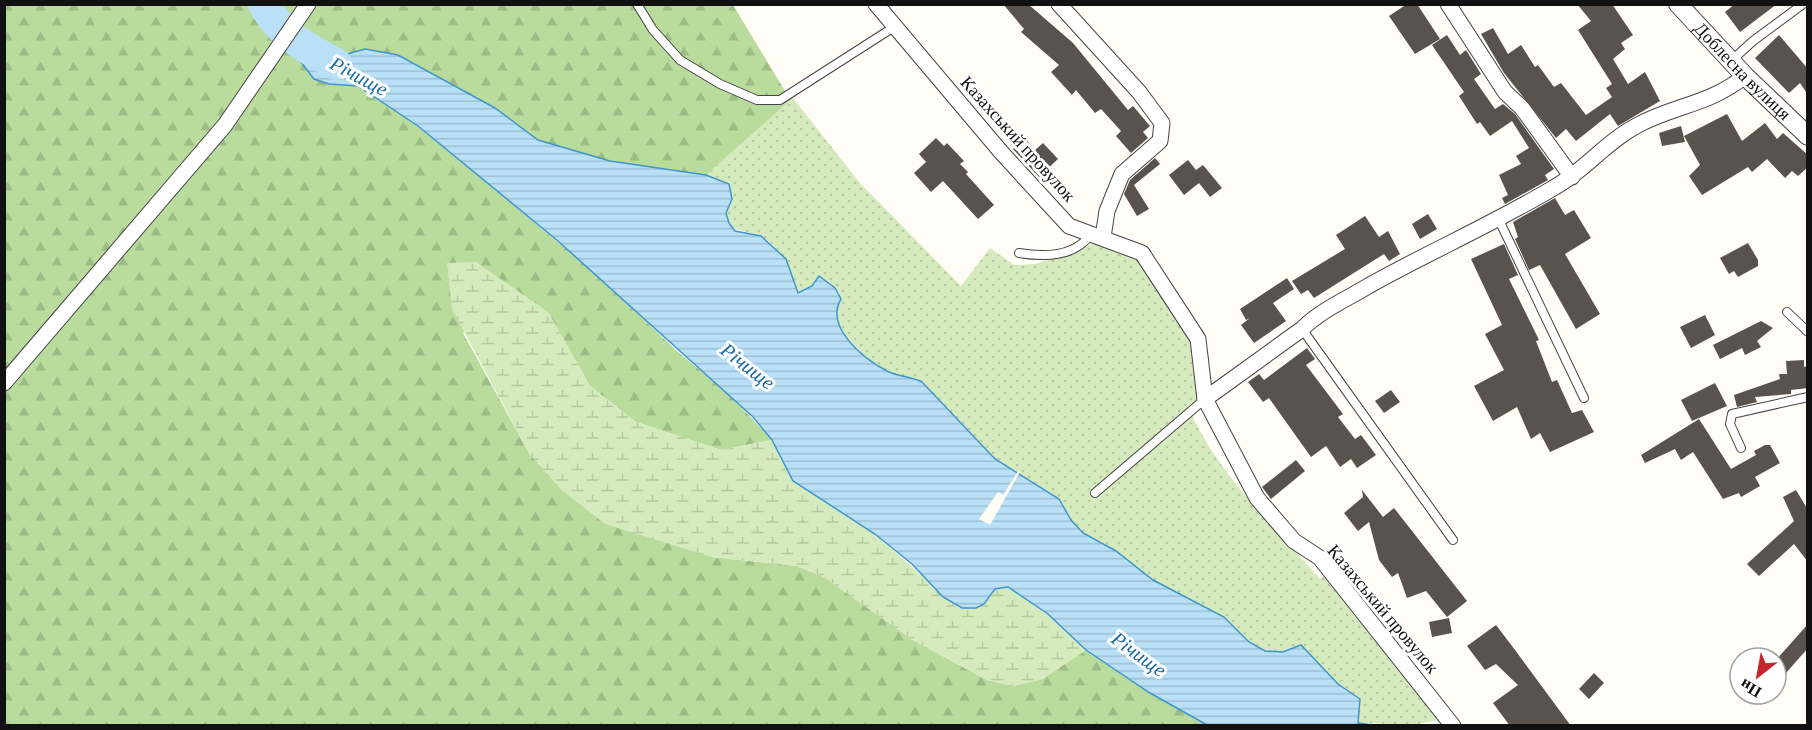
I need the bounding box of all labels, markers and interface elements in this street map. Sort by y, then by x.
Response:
street label: Доблесна вулиця [1690,18,1795,124]
water label: Річище [325,51,392,101]
street label: Казахський провулок [957,72,1080,206]
water label: Річище [715,338,779,395]
street label: Казахський провулок [1323,541,1443,677]
water label: Річище [1106,626,1171,682]
north arrow [1728,646,1788,706]
text: Пн [1737,676,1764,701]

